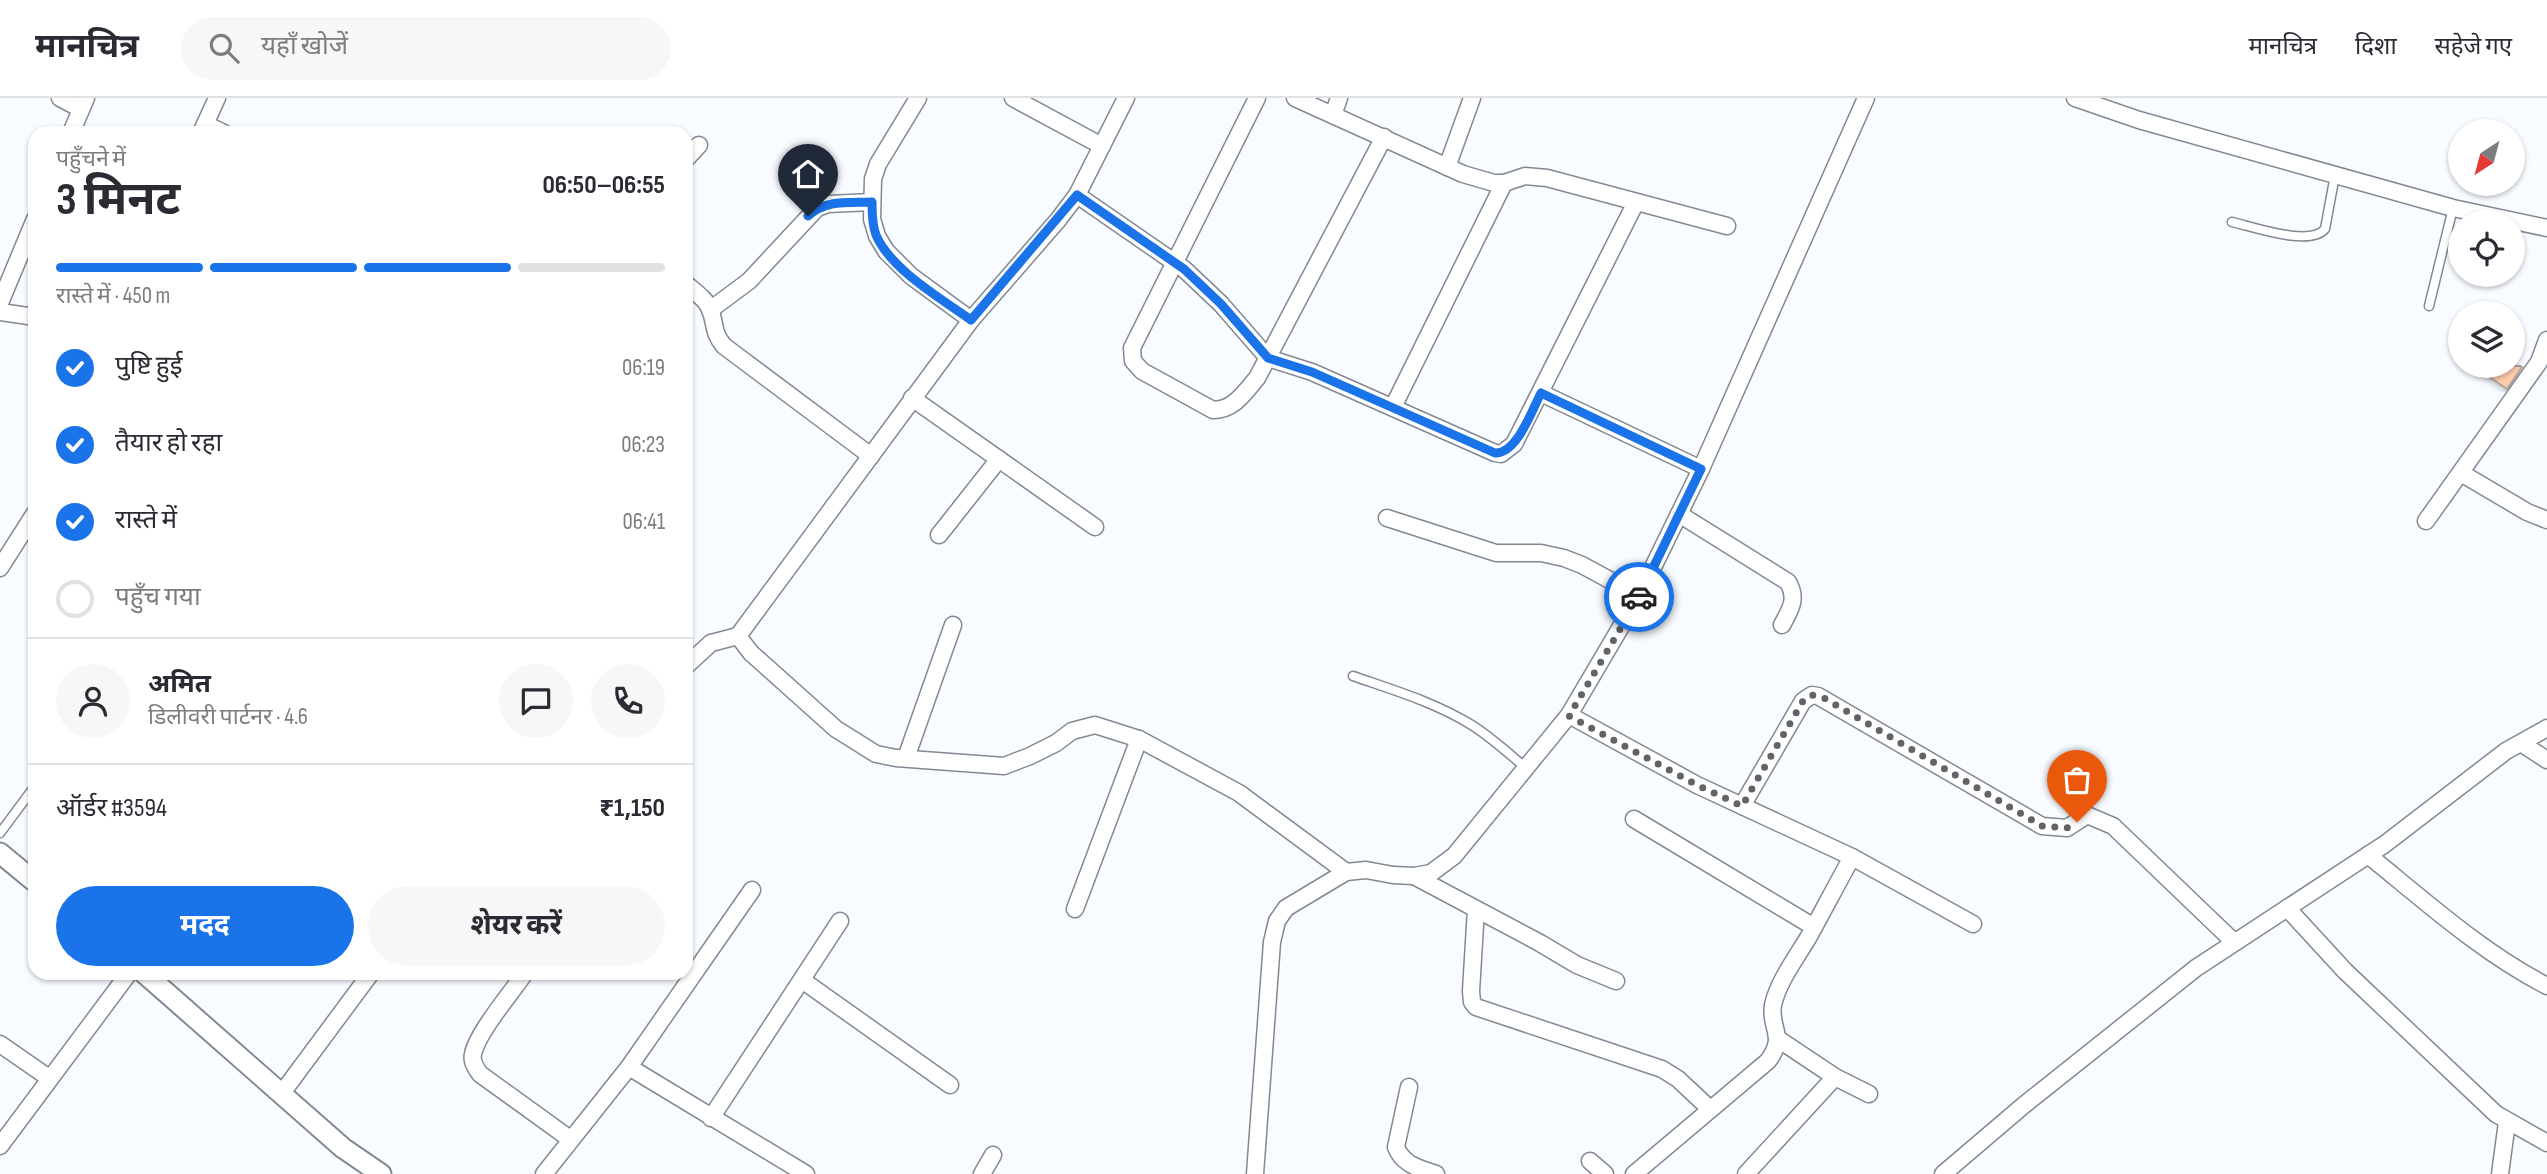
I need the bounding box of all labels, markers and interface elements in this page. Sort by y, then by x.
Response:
search box [181,17,671,80]
text: मानचित्र [35,27,139,67]
icon: search [205,29,243,67]
text: यहाँ खोजें [261,31,348,62]
text: मानचित्र [2249,32,2317,61]
text: दिशा [2355,32,2397,61]
text: सहेजे गए [2435,32,2512,61]
north arrow [2448,119,2525,196]
map controls [2448,119,2525,378]
pin [778,144,838,216]
text: पहुँचने में [56,145,126,173]
icon: home [789,155,827,193]
text: 06:50–06:55 [542,170,665,201]
text: 3 मिनट [56,173,180,228]
button: locate [2448,210,2525,287]
text: रास्ते में · 450 m [56,282,170,310]
button: layers [2448,301,2525,378]
icon: check [56,349,94,387]
text: पुष्टि हुई [115,351,182,382]
text: 06:19 [622,354,665,382]
icon: check [56,426,94,464]
text: तैयार हो रहा [115,428,222,459]
text: 06:23 [621,431,665,459]
icon: check [56,503,94,541]
text: रास्ते में [115,505,177,536]
text: 06:41 [623,508,665,536]
courier [1604,562,1674,632]
icon: car [1620,578,1658,616]
text: पहुँच गया [115,582,201,613]
button: person [56,664,130,738]
button: chat [499,664,573,738]
button: phone [591,664,665,738]
text: अमित [148,669,211,700]
text: डिलीवरी पार्टनर · 4.6 [148,703,308,731]
pin [2047,750,2107,822]
icon: bag [2058,761,2096,799]
text: ऑर्डर #3594 [56,793,167,824]
text: ₹1,150 [599,793,665,824]
button: मदद [56,886,354,966]
button: शेयर करें [368,886,665,966]

